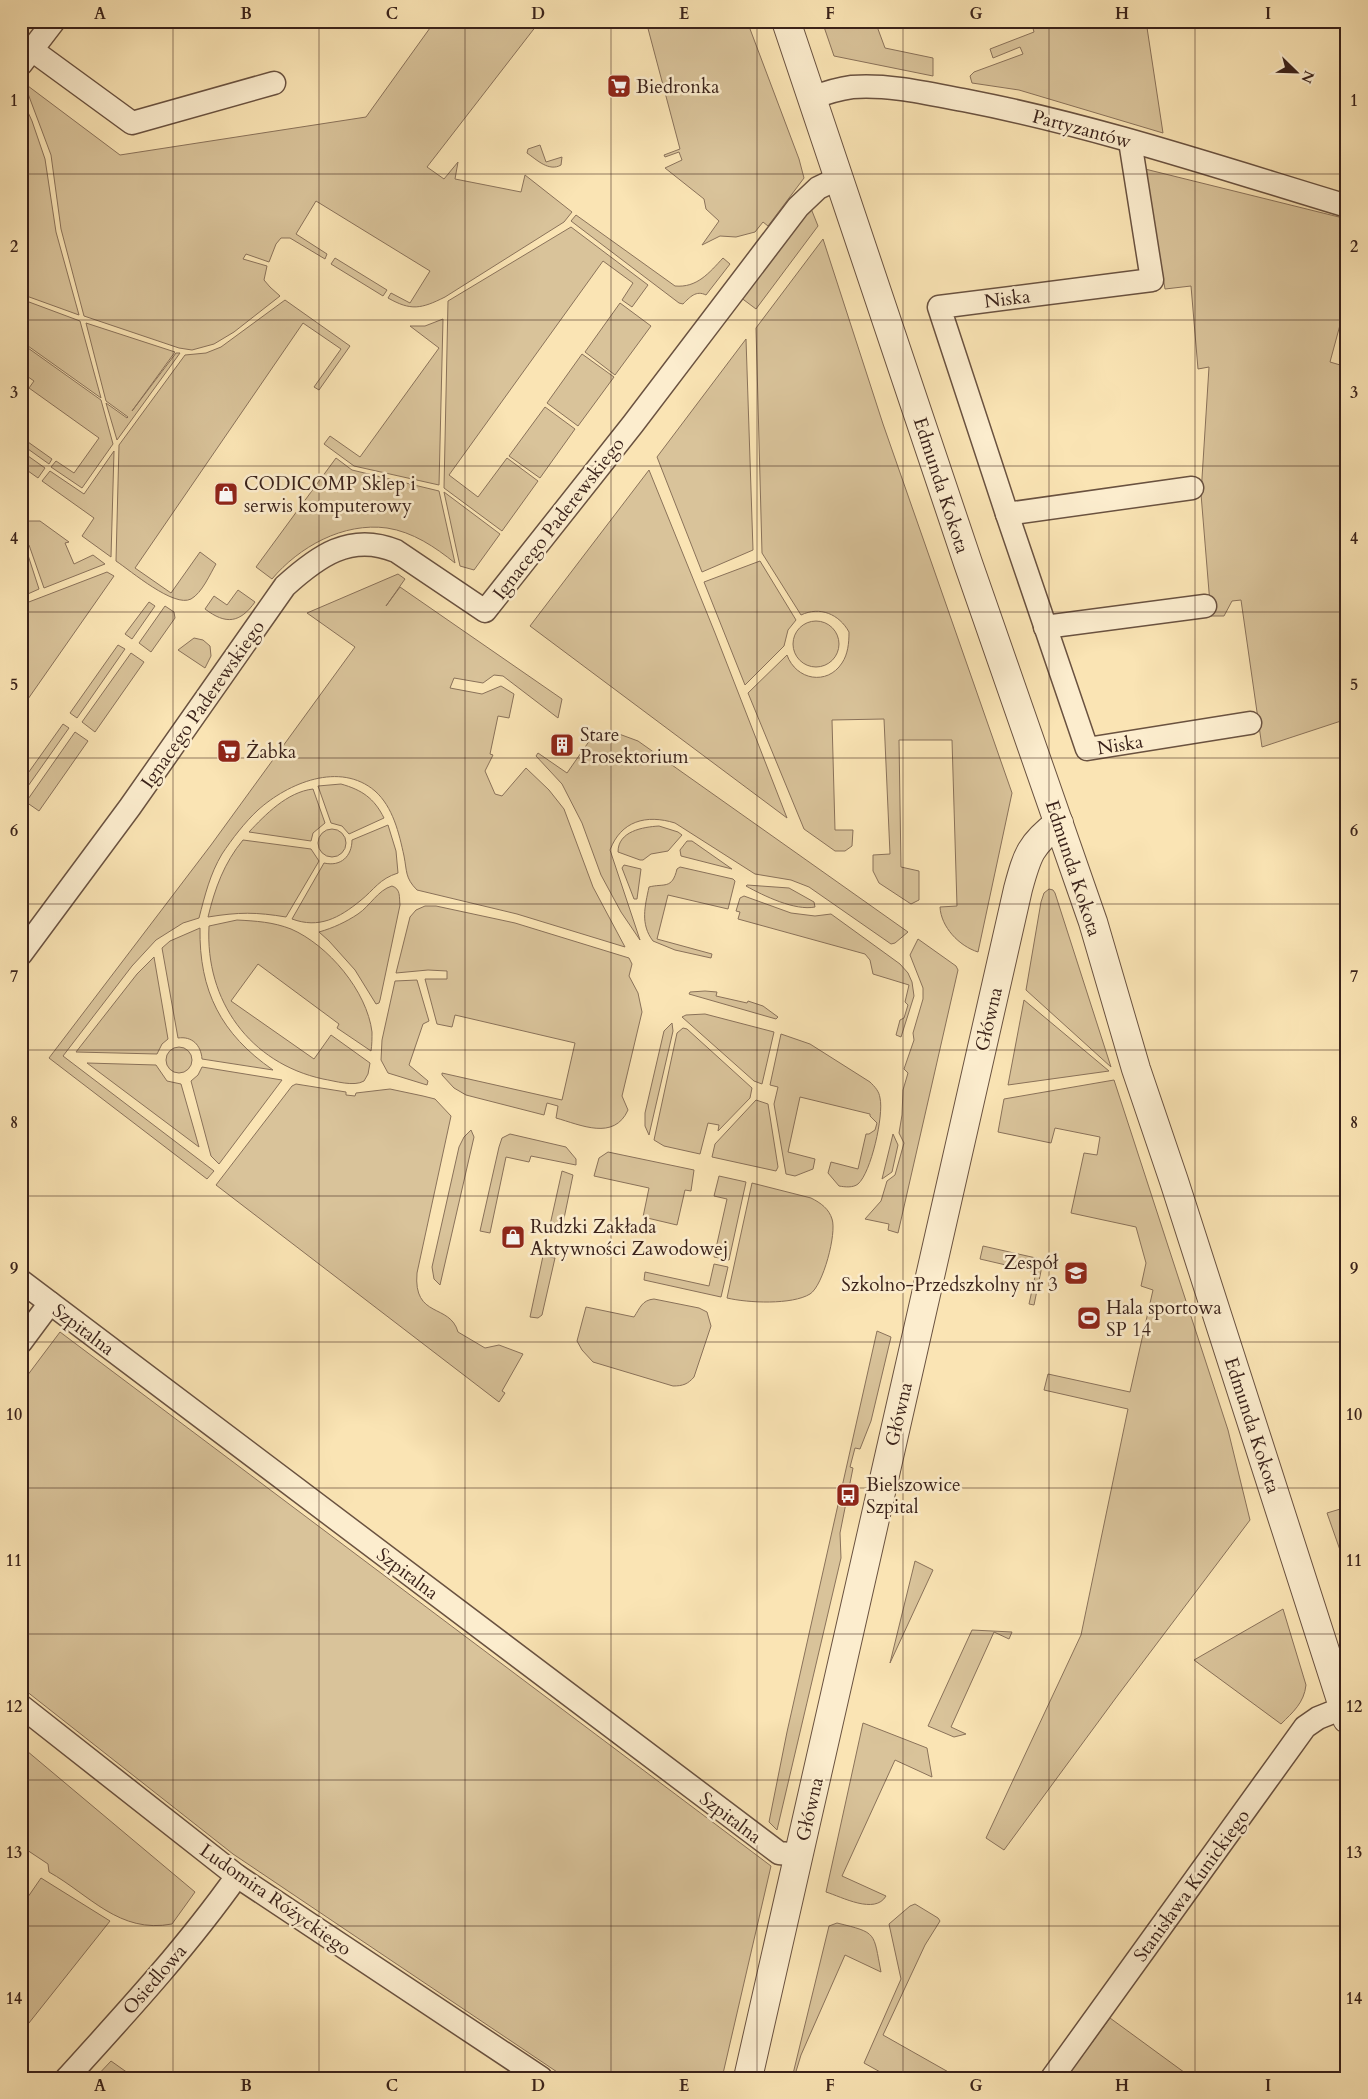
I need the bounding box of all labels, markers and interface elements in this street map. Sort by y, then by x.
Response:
text: A [94,3,106,25]
text: B [240,3,252,25]
text: C [386,3,398,25]
text: D [531,3,545,25]
text: E [679,3,689,25]
text: F [825,3,835,25]
text: G [969,3,983,25]
text: H [1115,3,1129,25]
text: I [1265,3,1271,25]
north arrow [1270,48,1320,98]
text: N [1296,68,1319,86]
supermarket icon: Biedronka [606,73,632,99]
place label: Biedronka [636,74,719,100]
text: 1 [10,90,18,112]
text: 1 [1350,90,1358,112]
street label: Partyzantów [1029,103,1134,155]
text: 2 [10,236,18,258]
text: 2 [1350,236,1358,258]
street label: Niska [983,283,1032,315]
text: 3 [10,382,18,404]
text: 3 [1350,382,1358,404]
street label: Edmunda Kokota [907,414,975,557]
street label: Ignacego Paderewskiego [487,432,631,605]
place label: CODICOMP Sklep i serwis komputerowy [244,471,416,519]
shop icon: CODICOMP Sklep i serwis komputerowy [213,481,239,507]
text: 4 [10,528,18,550]
text: 4 [1350,528,1358,550]
street label: Ignacego Paderewskiego [135,615,271,794]
text: 5 [10,674,18,696]
text: 5 [1350,674,1358,696]
place label: Stare Prosektorium [580,722,690,770]
street label: Niska [1095,729,1145,761]
building icon: Stare Prosektorium [549,732,575,758]
supermarket icon: Żabka [216,738,242,764]
place label: Żabka [246,739,296,765]
street label: Edmunda Kokota [1039,797,1107,940]
text: 6 [10,820,18,842]
text: 6 [1350,820,1358,842]
text: 7 [10,966,18,988]
text: 7 [1350,966,1358,988]
street label: Główna [969,985,1009,1054]
text: 8 [10,1112,18,1134]
text: 8 [1350,1112,1358,1134]
place label: Rudzki Zakłada Aktywności Zawodowej [530,1214,728,1262]
shop icon: Rudzki Zakłada Aktywności Zawodowej [500,1224,526,1250]
place label: Zespół Szkolno-Przedszkolny nr 3 [841,1250,1059,1298]
text: 9 [10,1258,18,1280]
text: 9 [1350,1258,1358,1280]
school or university icon: Zespół Szkolno-Przedszkolny nr 3 [1063,1260,1089,1286]
place label: Hala sportowa SP 14 [1106,1295,1222,1343]
street label: Szpitalna [47,1298,120,1362]
sports icon: Hala sportowa SP 14 [1076,1305,1102,1331]
street label: Edmunda Kokota [1218,1354,1286,1497]
street label: Główna [879,1380,919,1449]
text: 10 [6,1404,22,1426]
text: 10 [1346,1404,1362,1426]
place label: Bielszowice Szpital [866,1472,961,1520]
bus stop icon: Bielszowice Szpital [835,1482,861,1508]
street label: Szpitalna [371,1542,444,1606]
text: 11 [6,1550,22,1572]
text: 11 [1346,1550,1362,1572]
text: 12 [6,1696,22,1718]
text: 12 [1346,1696,1362,1718]
street label: Główna [790,1775,830,1844]
street label: Szpitalna [694,1786,767,1850]
street label: Stanisława Kunickiego [1128,1804,1256,1967]
street label: Ludomira Różyckiego [194,1838,356,1962]
text: 13 [6,1842,22,1864]
text: 13 [1346,1842,1362,1864]
street label: Osiedlowa [117,1939,193,2020]
text: 14 [6,1988,22,2010]
text: 14 [1346,1988,1362,2010]
text: A [94,2075,106,2097]
text: B [240,2075,252,2097]
text: C [386,2075,398,2097]
text: D [531,2075,545,2097]
text: E [679,2075,689,2097]
text: F [825,2075,835,2097]
text: G [969,2075,983,2097]
text: H [1115,2075,1129,2097]
text: I [1265,2075,1271,2097]

